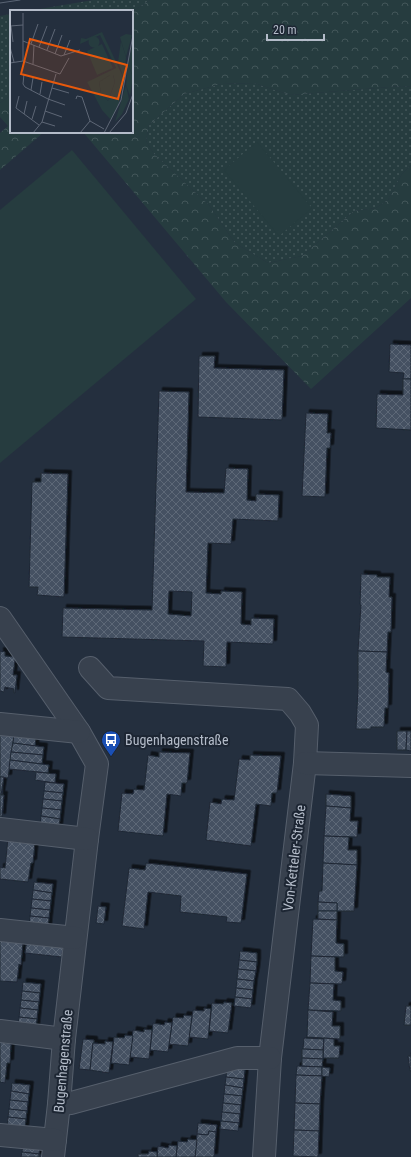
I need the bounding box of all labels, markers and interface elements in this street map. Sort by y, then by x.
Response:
inset map [10,10,133,133]
scale bar [267,16,324,42]
text: 20 m [273,23,297,37]
bus stop icon: Bugenhagenstraße [100,729,122,757]
place label: Bugenhagenstraße [125,732,229,748]
street label: Von-Ketteler-Straße [280,803,309,912]
street label: Bugenhagenstraße [51,1008,76,1113]

